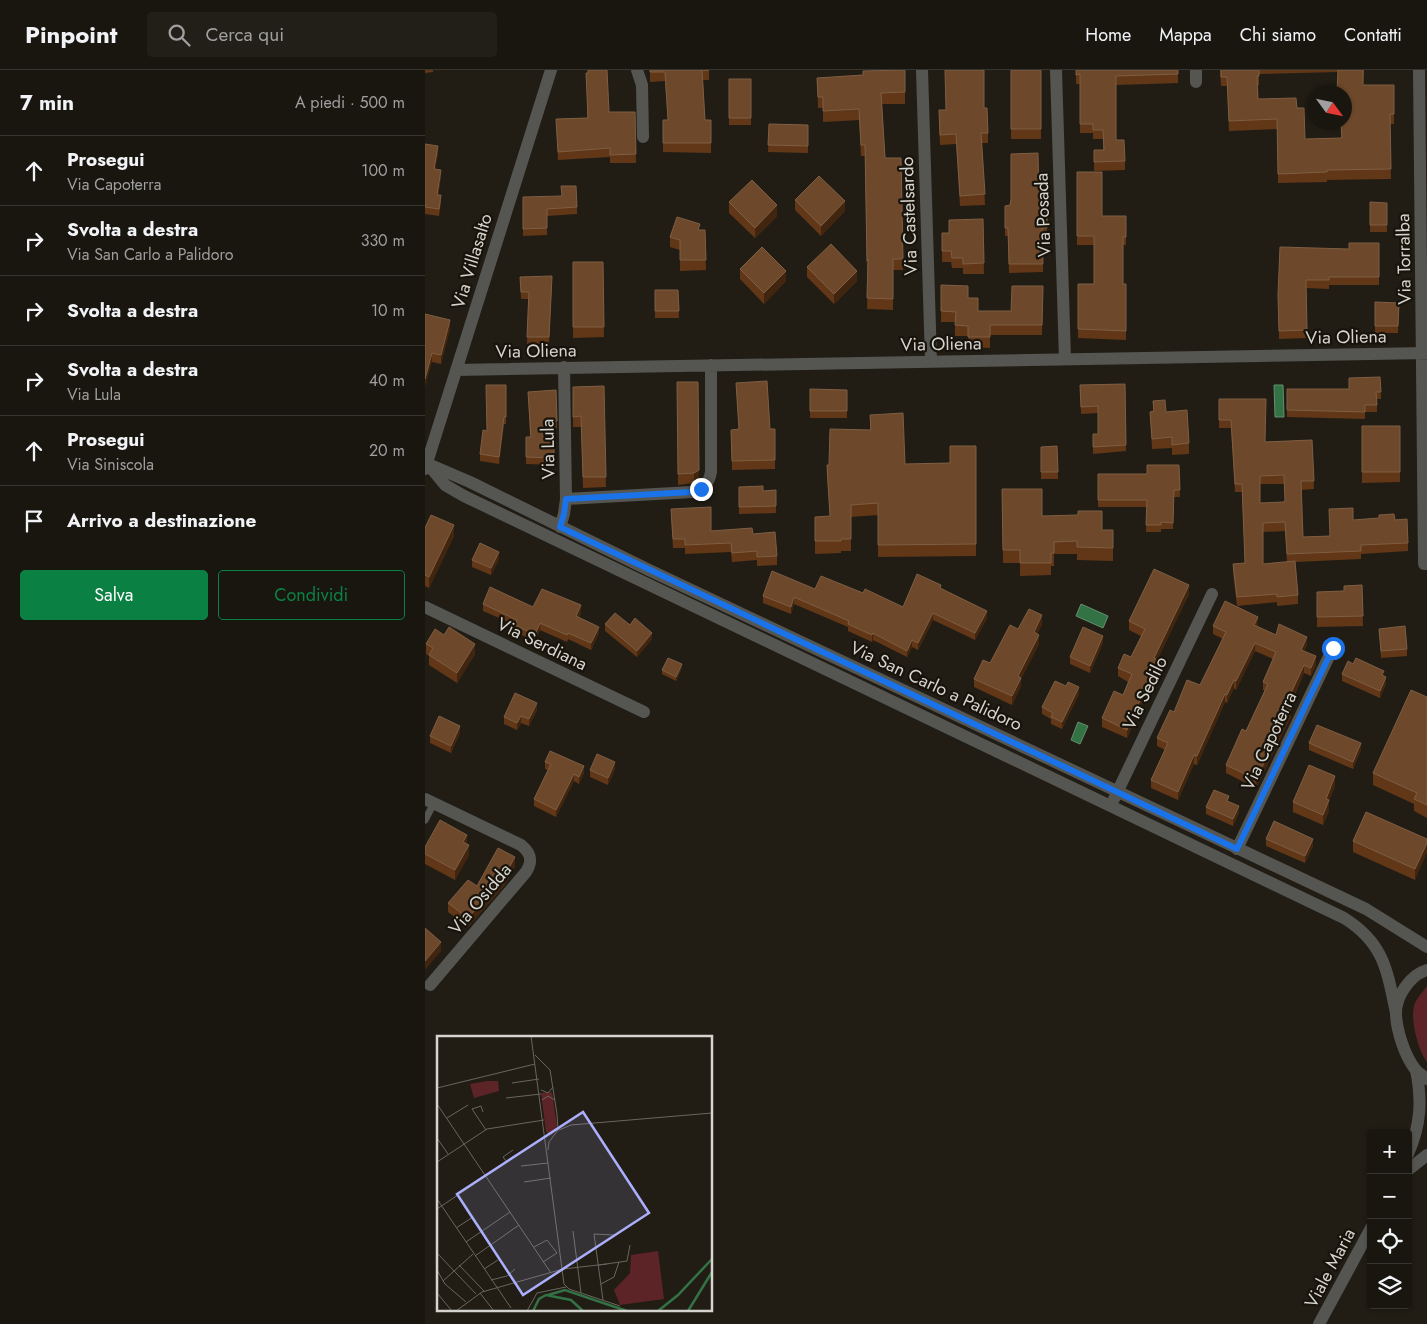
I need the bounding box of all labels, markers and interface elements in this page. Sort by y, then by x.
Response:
search box [147,12,497,57]
text: Pinpoint [25,17,117,52]
icon: search [165,21,193,49]
text: Cerca qui [205,21,284,48]
text: Home [1085,22,1131,48]
text: Mappa [1159,22,1212,48]
text: Chi siamo [1240,22,1316,48]
text: Contatti [1344,22,1402,48]
north arrow [1307,85,1352,130]
text: 7 min [20,88,74,118]
text: A piedi · 500 m [295,91,405,114]
text: Prosegui [67,146,145,173]
street label: Via Castelsardo [894,156,924,276]
icon: ahead [20,157,48,185]
text: 100 m [361,159,405,182]
street label: Via Posada [1029,172,1057,258]
text: Via Capoterra [67,173,161,196]
street label: Via Villasalto [445,210,499,312]
street label: Via Torralba [1390,213,1418,305]
text: Svolta a destra [67,216,198,243]
icon: right [20,227,48,255]
text: 330 m [361,229,405,252]
text: Via San Carlo a Palidoro [67,243,233,266]
icon: right [20,297,48,325]
text: Svolta a destra [67,297,198,324]
text: 10 m [371,299,405,322]
street label: Via Oliena [1305,323,1387,351]
street label: Via Oliena [900,330,982,358]
street label: Via Oliena [495,337,577,365]
text: Svolta a destra [67,356,198,383]
icon: right [20,367,48,395]
text: 40 m [369,369,405,392]
text: Via Lula [67,383,121,406]
street label: Via Lula [534,418,562,480]
text: Prosegui [67,426,145,453]
icon: ahead [20,437,48,465]
text: 20 m [369,439,405,462]
text: Via Siniscola [67,453,154,476]
route end [690,478,713,501]
icon: arrive [20,507,48,535]
text: Arrivo a destinazione [67,507,256,534]
button: Salva [20,570,208,620]
button: Condividi [218,570,405,620]
street label: Via Serdiana [492,611,592,677]
street label: Via San Carlo a Palidoro [846,635,1026,737]
route start [1322,637,1345,660]
street label: Via Sedilo [1116,652,1174,734]
street label: Via Capoterra [1235,687,1303,795]
street label: Via Osidda [442,858,518,940]
inset map [437,1036,713,1312]
map controls [1367,1129,1412,1309]
button: + [1367,1129,1412,1174]
button: − [1367,1174,1412,1219]
button: locate [1367,1219,1412,1264]
street label: Viale Maria [1298,1224,1362,1312]
button: layers [1367,1264,1412,1309]

